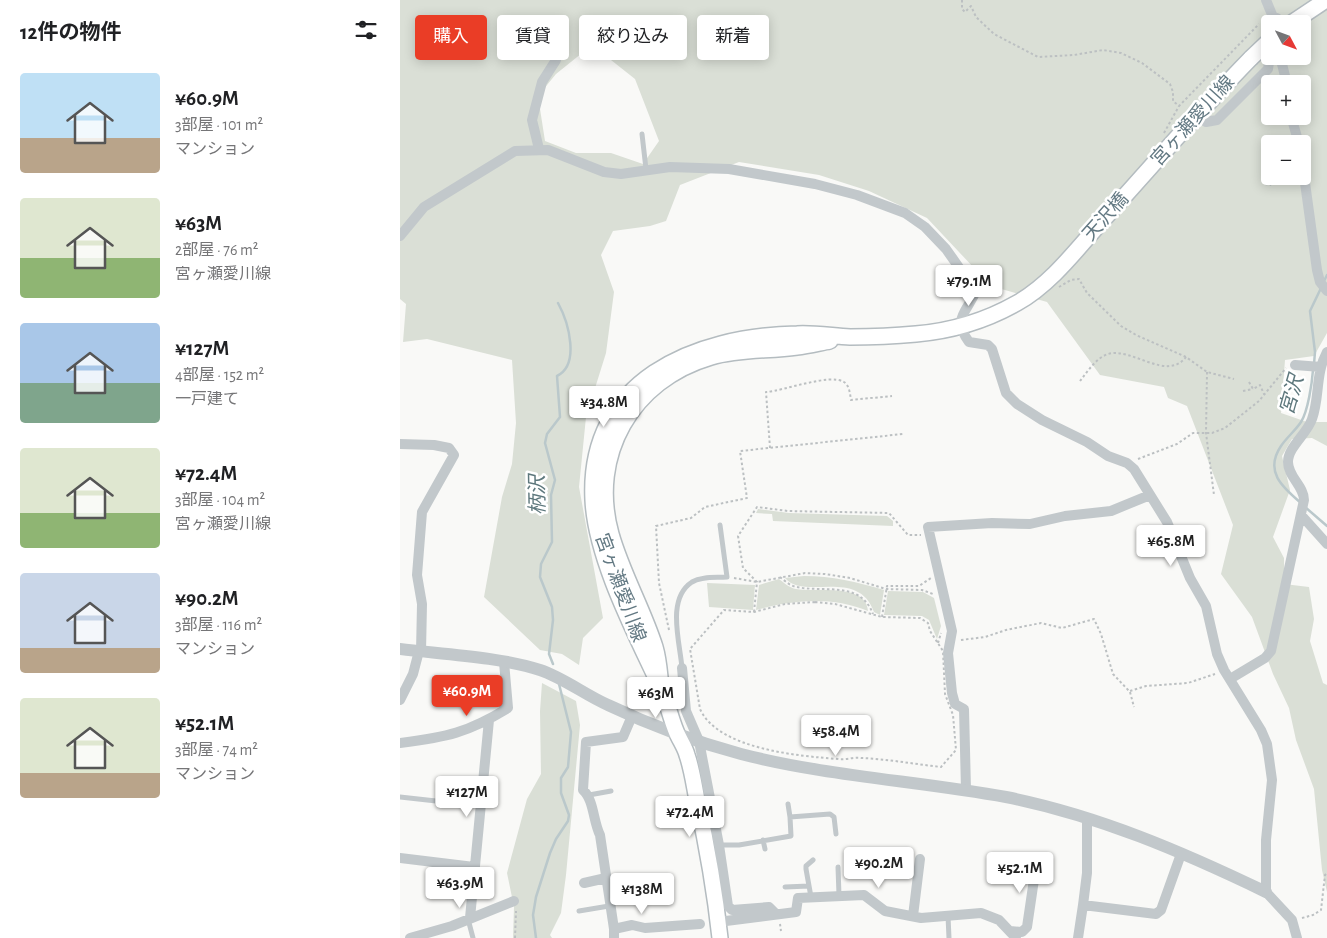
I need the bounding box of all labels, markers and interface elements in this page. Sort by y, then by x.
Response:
chip: 購入 [415,15,487,60]
chip: 賃貸 [497,15,569,60]
chip: 絞り込み [579,15,687,60]
chip: 新着 [697,15,769,60]
north arrow [1261,15,1311,65]
map controls [1261,15,1311,185]
icon: filters [352,16,380,44]
text: 12件の物件 [20,22,121,43]
street label: 宮ヶ瀬愛川線 [1147,72,1238,170]
button: + [1261,75,1311,125]
text: ¥60.9M [175,88,239,109]
icon: home [60,93,120,153]
text: 3部屋 · 101 m² [175,117,263,133]
button: − [1261,135,1311,185]
text: マンション [175,141,255,157]
street label: 天沢橋 [1079,189,1132,245]
text: ¥63M [175,213,222,234]
icon: home [60,218,120,278]
text: 2部屋 · 76 m² [175,242,258,258]
pin: ¥79.1M [928,264,1010,307]
text: 宮ヶ瀬愛川線 [175,266,271,282]
text: ¥79.1M [946,273,992,289]
text: ¥127M [175,338,229,359]
icon: home [60,343,120,403]
text: 4部屋 · 152 m² [175,367,264,383]
water label: 宮沢 [1276,370,1308,417]
pin: ¥34.8M [563,386,645,428]
text: 一戸建て [175,391,239,407]
text: ¥34.8M [580,394,628,410]
text: ¥72.4M [175,463,237,484]
icon: home [60,468,120,528]
water label: 柄沢 [527,472,548,515]
text: 3部屋 · 104 m² [175,492,265,508]
text: 宮ヶ瀬愛川線 [175,516,271,532]
pin: ¥65.8M [1130,524,1212,567]
street label: 宮ヶ瀬愛川線 [592,531,649,645]
text: ¥65.8M [1147,533,1195,549]
text: ¥90.2M [175,588,239,609]
icon: home [60,593,120,653]
text: 3部屋 · 116 m² [175,617,262,633]
text: マンション [175,641,255,657]
pin: ¥60.9M [426,674,508,717]
pin: ¥63M [626,676,686,719]
text: ¥60.9M [443,683,491,699]
text: ¥63M [638,685,674,701]
text: ¥52.1M [175,713,234,734]
pin: ¥58.4M [795,714,877,757]
icon: home [60,718,120,778]
text: ¥58.4M [812,723,860,739]
text: 3部屋 · 74 m² [175,742,258,758]
text: マンション [175,766,255,782]
pin: ¥127M [432,776,502,818]
text: ¥127M [446,784,488,800]
pin: ¥72.4M [649,796,731,838]
text: ¥72.4M [666,804,714,820]
pin: ¥90.2M [838,846,920,889]
pin: ¥52.1M [979,852,1061,894]
text: ¥90.2M [855,855,903,871]
text: ¥52.1M [997,860,1043,876]
pin: ¥63.9M [419,866,501,909]
pin: ¥138M [607,872,677,915]
text: ¥63.9M [436,875,484,891]
text: ¥138M [621,881,663,897]

